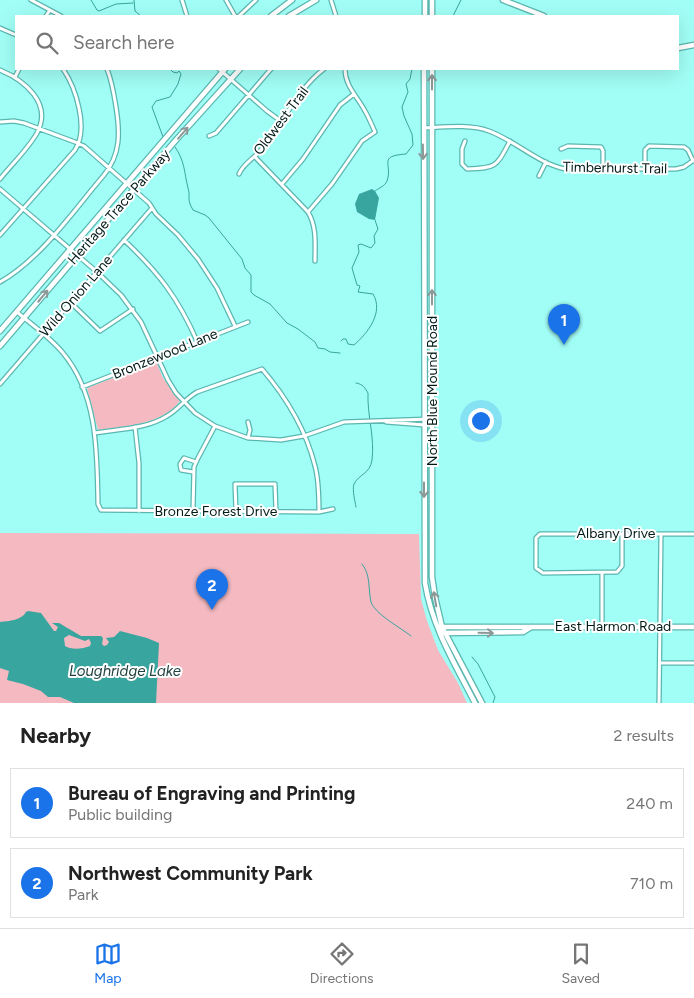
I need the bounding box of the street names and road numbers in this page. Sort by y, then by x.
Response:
street label: Oldwest Trail [250,83,312,159]
street label: Heritage Trace Parkway [64,145,174,268]
street label: Timberhurst Trail [563,159,667,177]
street label: Wild Onion Lane [36,251,116,340]
street label: North Blue Mound Road [424,316,441,466]
street label: Bronzewood Lane [110,325,221,383]
street label: Bronze Forest Drive [155,503,278,520]
street label: Albany Drive [577,525,656,542]
street label: East Harmon Road [555,618,671,635]

